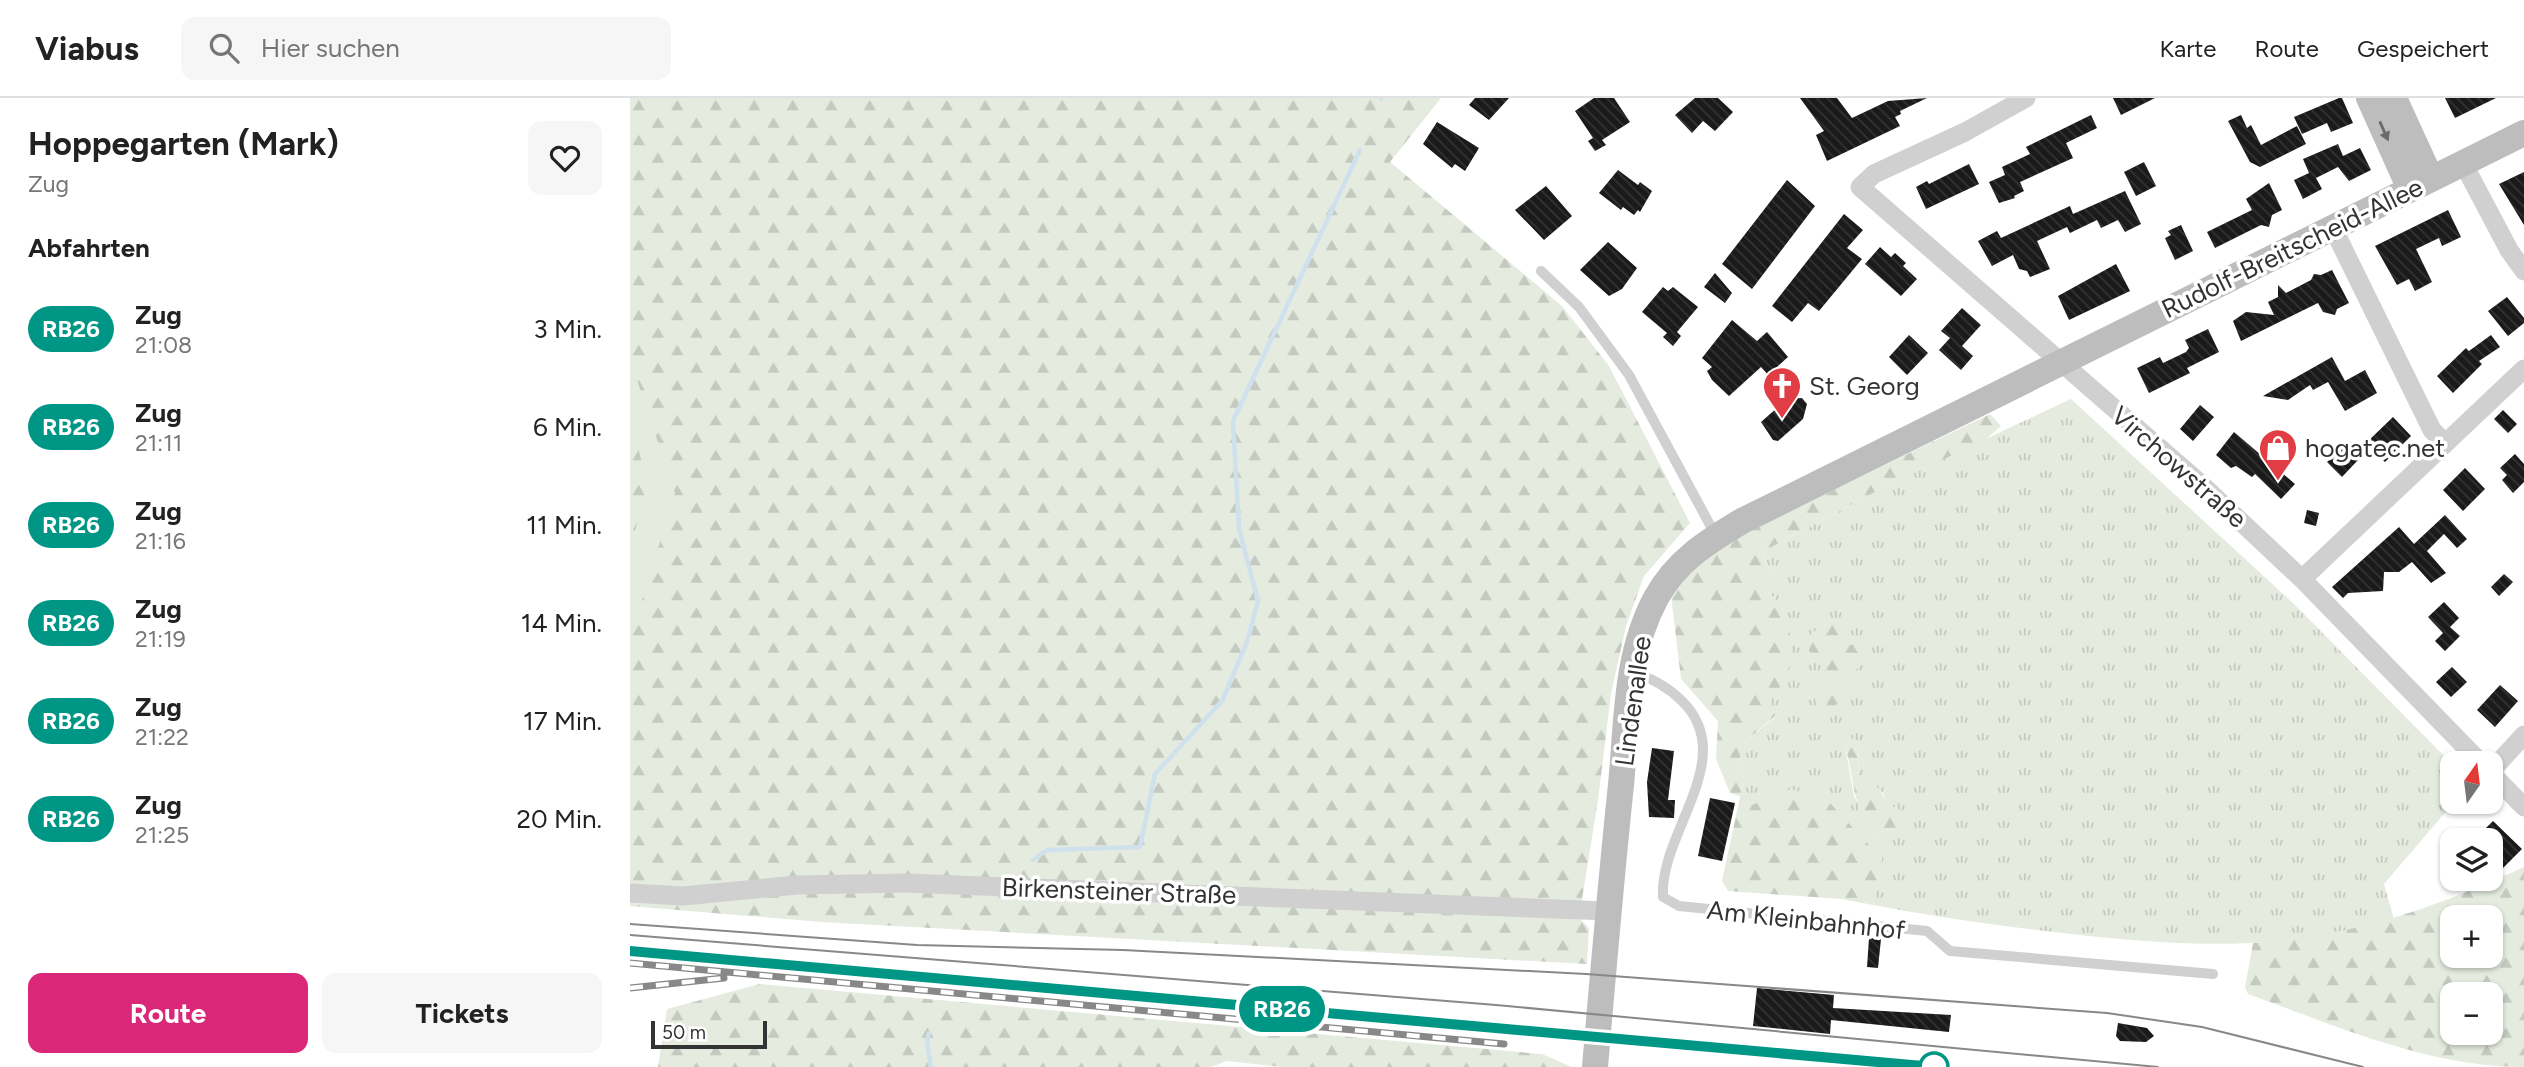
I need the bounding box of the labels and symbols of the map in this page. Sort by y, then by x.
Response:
one-way arrow [2379,120,2390,141]
street label: Rudolf-Breitscheid-Allee [2156,171,2428,325]
church icon: St. Georg [1761,365,1803,420]
place label: St. Georg [1809,370,1920,402]
street label: Virchowstraße [2105,399,2253,535]
shop icon: hogatec.net [2257,427,2299,482]
place label: hogatec.net [2305,432,2445,464]
street label: Lindenallee [1608,634,1658,768]
north arrow [2440,751,2502,814]
street label: Birkensteiner Straße [1001,871,1237,911]
street label: Am Kleinbahnhof [1705,894,1907,946]
line badge: RB26 [1233,986,1331,1032]
scale bar [651,1018,766,1050]
unlabelled marker [1919,1052,1949,1067]

